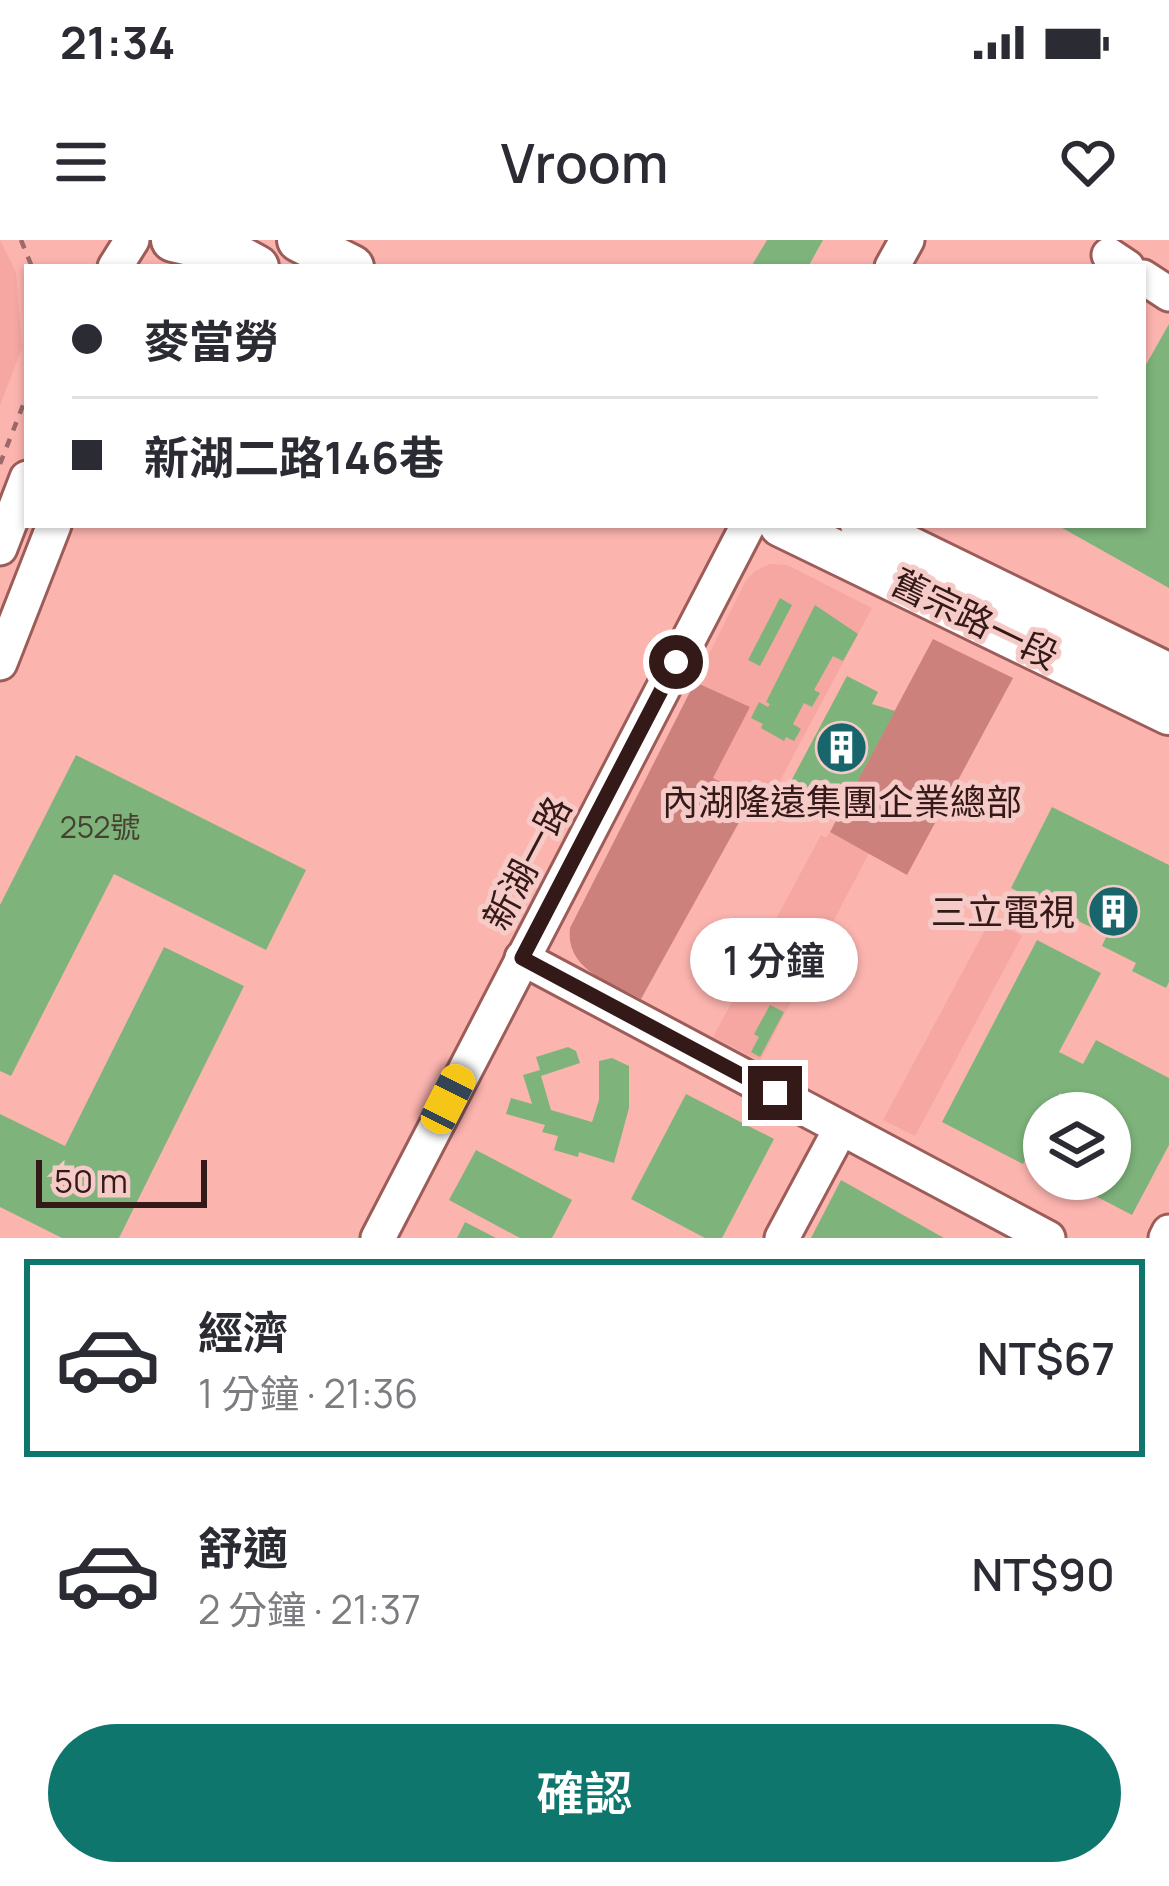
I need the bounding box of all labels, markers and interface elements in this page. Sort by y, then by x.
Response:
text: 21:34 [60,11,175,73]
text: Vroom [501,125,668,199]
icon: menu [48,129,114,195]
icon: heart [1055,129,1121,195]
text: 麥當勞 [144,310,279,372]
text: 新湖二路146巷 [144,426,444,488]
street label: 舊宗路一段 [884,557,1067,680]
route start [649,635,703,689]
building icon: 內湖隆遠集團企業總部 [814,719,870,775]
place label: 內湖隆遠集團企業總部 [662,777,1022,826]
street label: 新湖一路 [471,788,582,938]
house number: 252號 [60,806,140,847]
building icon: 三立電視 [1086,884,1142,940]
place label: 三立電視 [931,887,1075,936]
callout: 1 分鐘 [691,919,859,1003]
text: 1 分鐘 [723,933,825,987]
car [416,1059,480,1139]
route end [748,1066,802,1120]
map controls [1023,1092,1131,1200]
button: layers [1023,1092,1131,1200]
scale bar [36,1154,207,1207]
text: 50 m [54,1158,128,1203]
text: 經濟 [198,1301,288,1363]
icon: car [54,1304,162,1412]
text: NT$67 [977,1327,1115,1389]
text: 1 分鐘 · 21:36 [198,1366,418,1420]
text: 舒適 [198,1517,288,1579]
icon: car [54,1520,162,1628]
text: NT$90 [972,1543,1115,1605]
text: 2 分鐘 · 21:37 [198,1582,421,1636]
button: 確認 [48,1724,1121,1862]

